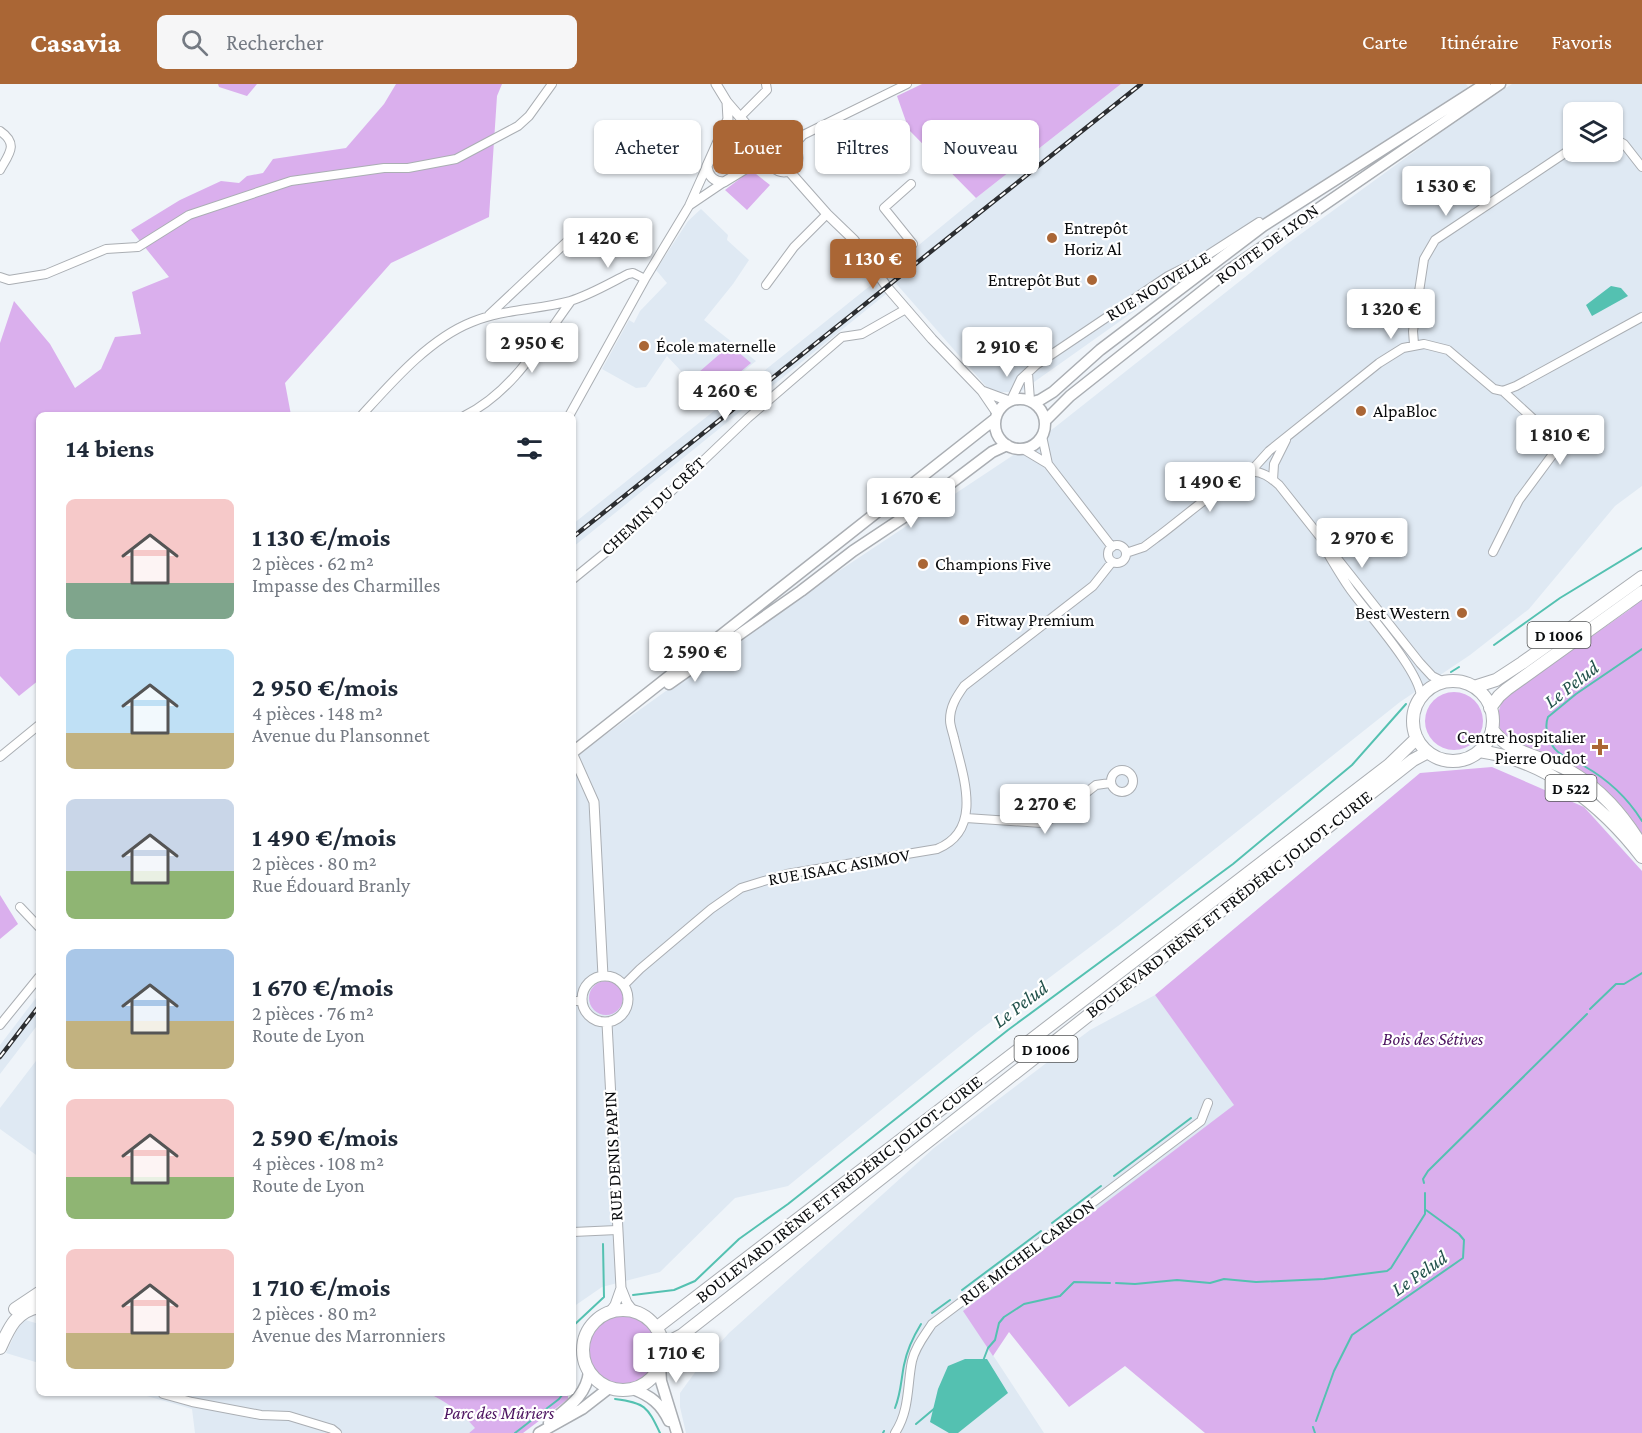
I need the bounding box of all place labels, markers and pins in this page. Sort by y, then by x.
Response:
pin: 1 530 € [1391,166,1501,217]
pin: 1 420 € [553,218,663,269]
place label: Entrepôt Horiz Al [1064,218,1129,259]
marker: Entrepôt Horiz Al [1045,231,1059,245]
pin: 1 130 € [818,239,928,290]
place label: Entrepôt But [988,270,1081,290]
marker: Entrepôt But [1085,273,1099,287]
pin: 1 320 € [1336,289,1446,340]
pin: 2 950 € [477,323,587,374]
pin: 2 910 € [952,327,1062,378]
place label: École maternelle [656,336,776,356]
marker: École maternelle [637,339,651,353]
pin: 4 260 € [670,371,780,422]
place label: AlpaBloc [1373,401,1437,421]
marker: AlpaBloc [1354,404,1368,418]
pin: 1 810 € [1505,415,1615,466]
pin: 1 490 € [1155,462,1265,513]
pin: 1 670 € [856,478,966,529]
pin: 2 970 € [1307,518,1417,569]
place label: Champions Five [935,554,1051,574]
marker: Champions Five [916,557,930,571]
place label: Best Western [1355,603,1450,623]
marker: Best Western [1455,606,1469,620]
place label: Fitway Premium [976,610,1095,630]
marker: Fitway Premium [957,613,971,627]
pin: 2 590 € [640,632,750,683]
place label: Centre hospitalier Pierre Oudot [1457,727,1587,768]
marker: Centre hospitalier Pierre Oudot [1591,738,1609,756]
pin: 2 270 € [990,784,1100,835]
pin: 1 710 € [621,1333,731,1384]

